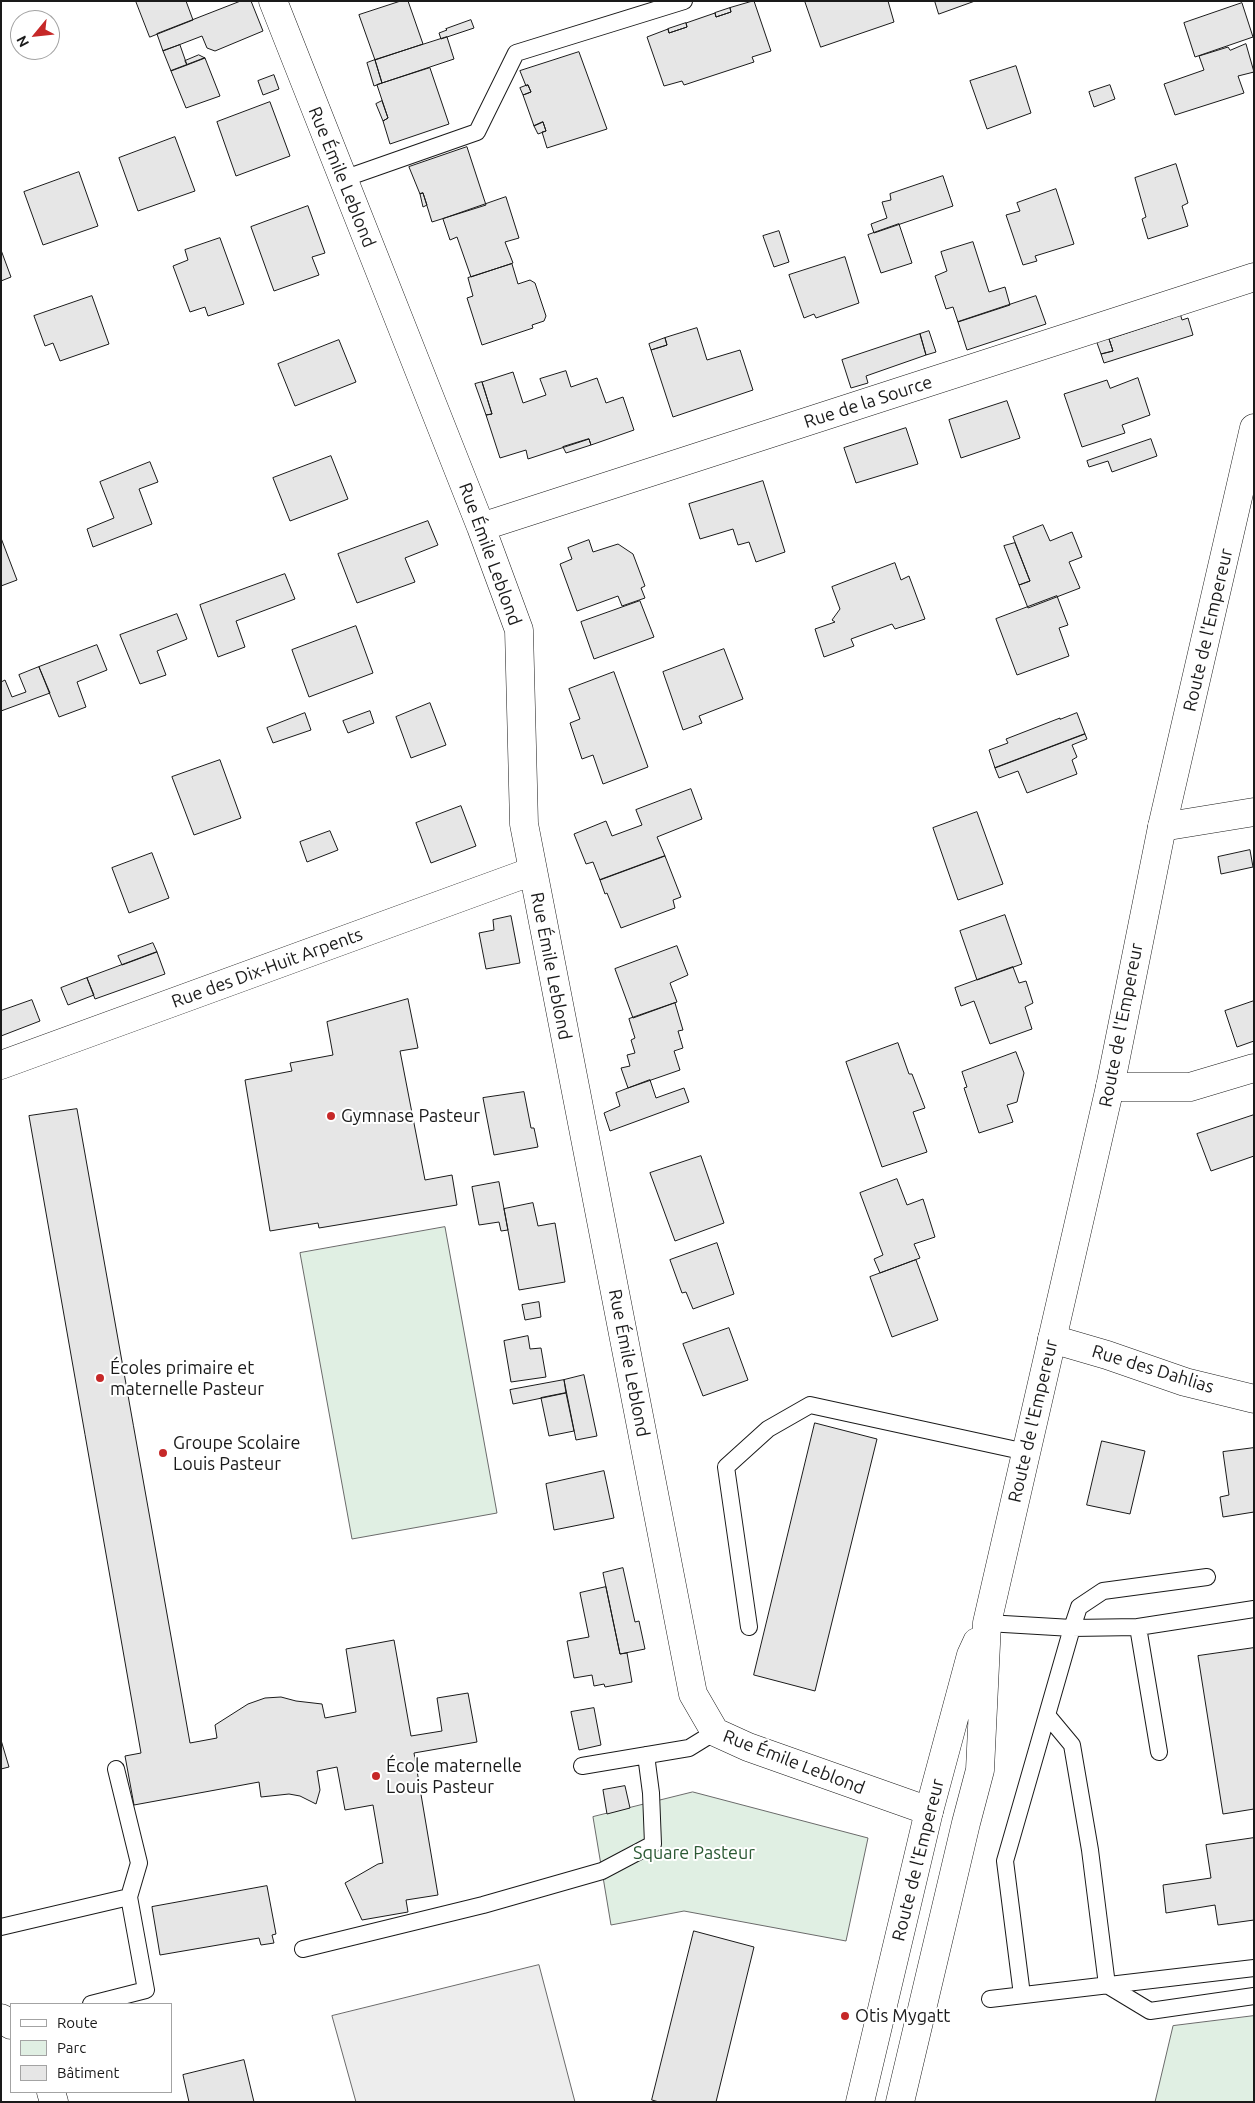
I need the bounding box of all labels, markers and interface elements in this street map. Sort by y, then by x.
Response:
north arrow [10,10,60,60]
text: N [13,33,32,50]
street label: Rue Émile Leblond [304,103,380,251]
street label: Rue de la Source [801,371,935,433]
street label: Rue Émile Leblond [454,480,526,628]
street label: Route de l'Empereur [1179,546,1237,714]
street label: Rue Émile Leblond [526,890,576,1042]
street label: Rue des Dix-Huit Arpents [168,923,366,1013]
street label: Route de l'Empereur [1094,941,1148,1109]
place label: Gymnase Pasteur [341,1105,480,1127]
marker: Gymnase Pasteur [325,1110,337,1122]
street label: Rue Émile Leblond [604,1287,654,1439]
street label: Route de l'Empereur [1004,1337,1062,1505]
street label: Rue des Dahlias [1089,1340,1217,1398]
place label: Écoles primaire et maternelle Pasteur [110,1357,264,1400]
marker: Écoles primaire et maternelle Pasteur [94,1372,106,1384]
place label: Groupe Scolaire Louis Pasteur [173,1432,301,1475]
marker: Groupe Scolaire Louis Pasteur [157,1447,169,1459]
street label: Rue Émile Leblond [720,1725,868,1799]
place label: École maternelle Louis Pasteur [386,1755,522,1798]
marker: École maternelle Louis Pasteur [370,1770,382,1782]
street label: Route de l'Empereur [887,1777,949,1943]
park label: Square Pasteur [633,1842,755,1864]
legend [10,2003,172,2093]
place label: Otis Mygatt [855,2005,950,2027]
marker: Otis Mygatt [839,2010,851,2022]
text: Route [57,2014,98,2031]
text: Parc [57,2039,86,2056]
text: Bâtiment [57,2064,119,2081]

